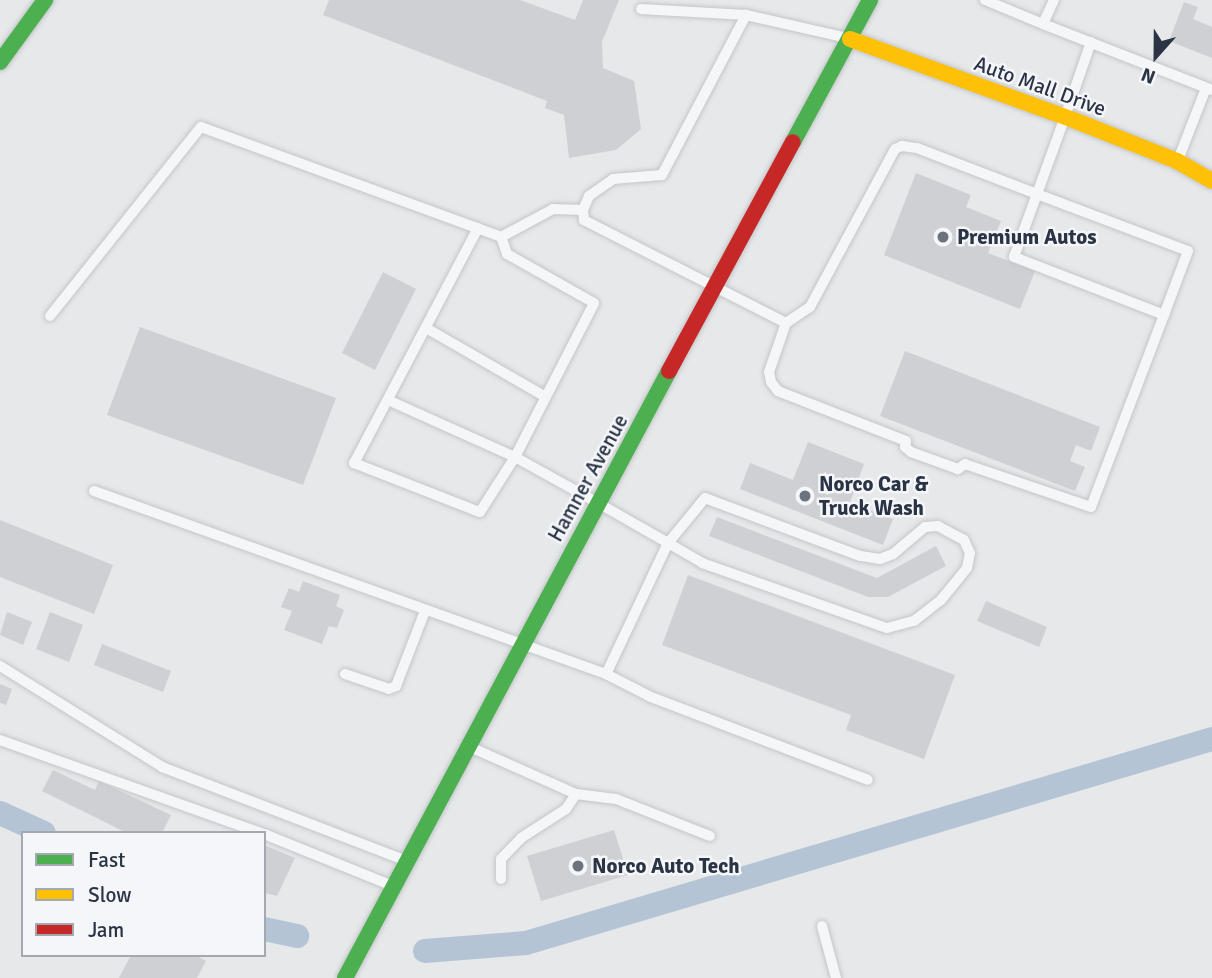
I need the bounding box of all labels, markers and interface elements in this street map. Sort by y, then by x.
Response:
north arrow [1121,21,1191,91]
street label: Auto Mall Drive [971,51,1109,121]
text: N [1138,62,1159,89]
place label: Premium Autos [957,224,1097,250]
marker: Premium Autos [935,229,951,245]
street label: Hamner Avenue [543,410,633,546]
place label: Norco Car & Truck Wash [819,471,928,521]
marker: Norco Car & Truck Wash [797,488,813,504]
legend [21,831,266,957]
text: Fast [88,847,125,873]
place label: Norco Auto Tech [592,853,740,879]
marker: Norco Auto Tech [570,858,586,874]
text: Slow [88,882,132,908]
text: Jam [88,917,124,943]

